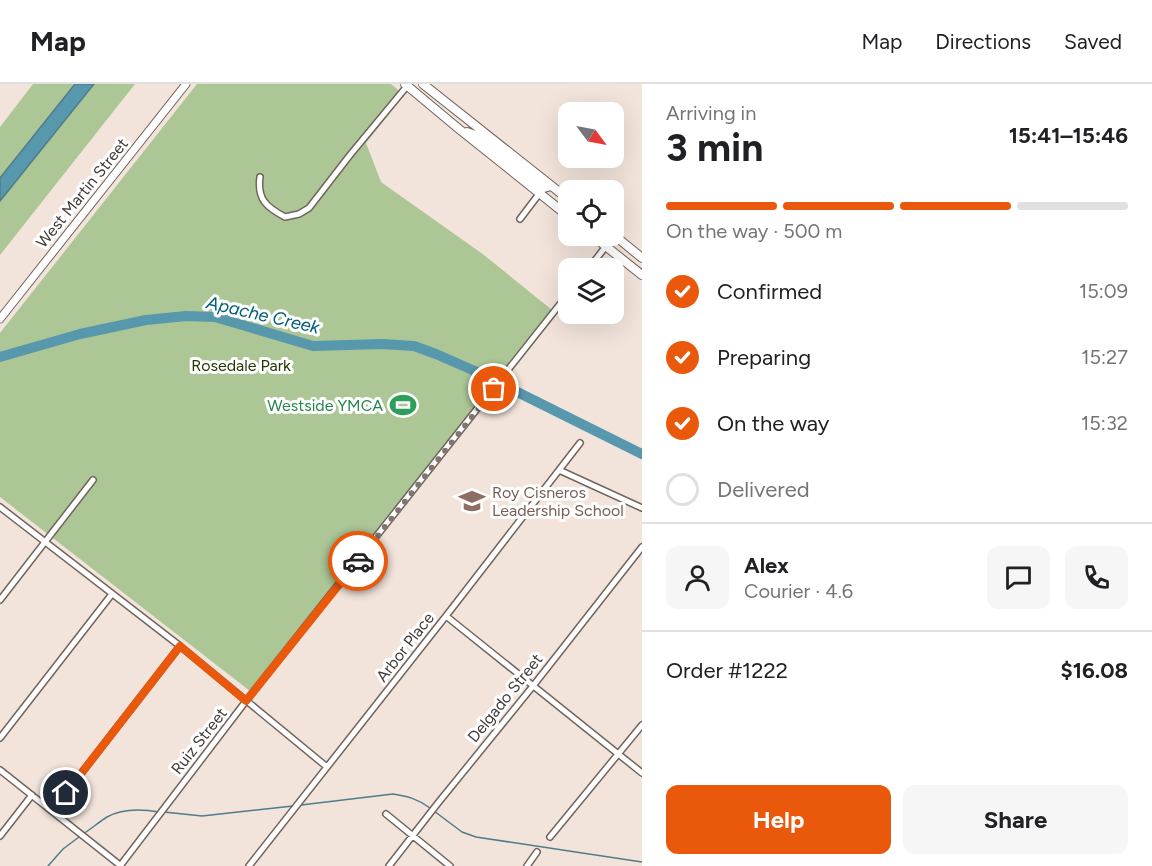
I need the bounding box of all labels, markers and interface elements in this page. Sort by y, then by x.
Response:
text: Map [30,24,86,58]
text: Map [861,29,902,54]
text: Directions [935,29,1031,54]
text: Saved [1064,29,1122,54]
text: Arriving in [666,101,756,125]
north arrow [558,102,624,168]
map controls [558,102,624,324]
text: 15:41–15:46 [1009,122,1128,149]
text: 3 min [666,124,763,171]
street label: West Martin Street [32,134,132,252]
button: locate [558,180,624,246]
text: On the way · 500 m [666,219,842,243]
button: layers [558,258,624,324]
icon: check [666,275,699,308]
text: Confirmed [717,278,822,305]
text: 15:09 [1079,279,1128,303]
water label: Apache Creek [203,291,323,339]
icon: check [666,341,699,374]
text: Preparing [717,344,811,371]
text: 15:27 [1081,345,1128,369]
park label: Rosedale Park [191,356,291,375]
pin [468,363,519,414]
icon: bag [477,372,510,405]
sports icon: Westside YMCA [388,390,418,420]
place label: Westside YMCA [267,396,383,415]
icon: check [666,407,699,440]
text: On the way [717,410,829,437]
text: 15:32 [1081,411,1128,435]
text: Delivered [717,476,810,503]
place label: Roy Cisneros Leadership School [492,483,624,520]
school or university icon: Roy Cisneros Leadership School [457,486,487,516]
courier [328,531,388,591]
icon: car [342,545,375,578]
button: person [666,546,729,609]
button: chat [987,546,1050,609]
button: phone [1065,546,1128,609]
text: Alex [744,552,789,579]
text: Courier · 4.6 [744,579,853,603]
street label: Arbor Place [372,608,438,685]
street label: Delgado Street [464,650,546,746]
text: Order #1222 [666,657,788,684]
text: $16.08 [1061,657,1128,684]
street label: Ruiz Street [167,704,231,778]
pin [40,767,91,818]
icon: home [49,776,82,809]
button: Help [666,785,891,854]
button: Share [903,785,1128,854]

